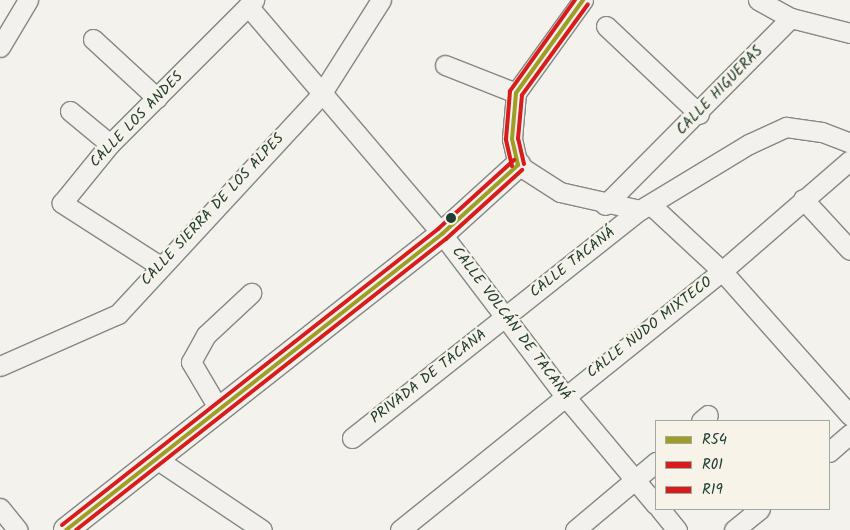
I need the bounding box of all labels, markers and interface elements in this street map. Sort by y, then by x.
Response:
street label: CALLE HIGUERAS [673,43,767,139]
street label: CALLE LOS ANDES [87,68,187,172]
street label: CALLE SIERRA DE LOS ALPES [138,130,288,290]
unlabelled marker [446,213,456,223]
street label: CALLE TACANÁ [527,224,619,302]
street label: CALLE VOLCÁN DE TACANÁ [447,244,575,404]
street label: CALLE NUDO MIXTECO [584,273,716,383]
street label: PRIVADA DE TACANA [367,326,491,428]
legend [655,420,830,510]
text: R54 [702,428,727,452]
text: R01 [702,453,723,477]
text: R19 [702,478,723,502]

